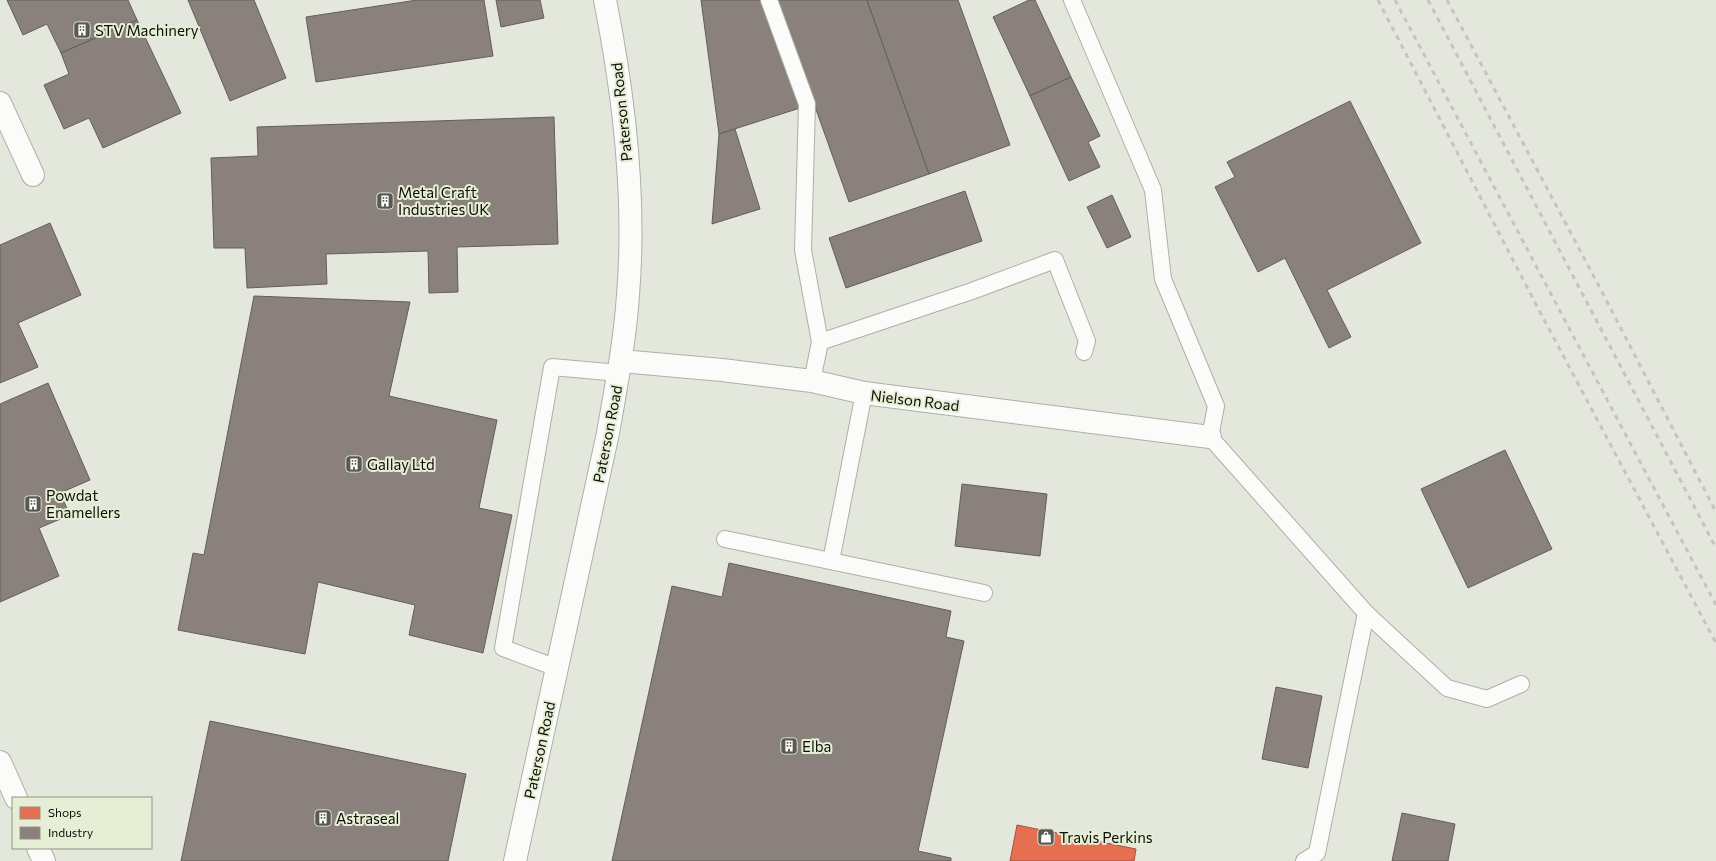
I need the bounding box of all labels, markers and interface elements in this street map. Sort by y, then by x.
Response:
building icon: STV Machinery [72,20,92,40]
place label: STV Machinery [95,21,199,39]
street label: Paterson Road [607,62,635,162]
place label: Metal Craft Industries UK [398,183,489,218]
building icon: Metal Craft Industries UK [375,191,395,211]
street label: Paterson Road [589,384,625,484]
street label: Nielson Road [870,386,960,414]
building icon: Gallay Ltd [344,454,364,474]
place label: Gallay Ltd [367,455,435,473]
place label: Powdat Enamellers [46,486,121,521]
building icon: Powdat Enamellers [23,494,43,514]
street label: Paterson Road [520,700,558,800]
building icon: Elba [779,736,799,756]
place label: Elba [802,737,831,755]
legend [12,797,152,849]
text: Shops [48,805,82,819]
building icon: Astraseal [313,808,333,828]
place label: Astraseal [336,809,399,827]
text: Industry [48,825,93,839]
shop icon: Travis Perkins [1036,827,1056,847]
place label: Travis Perkins [1059,828,1153,846]

